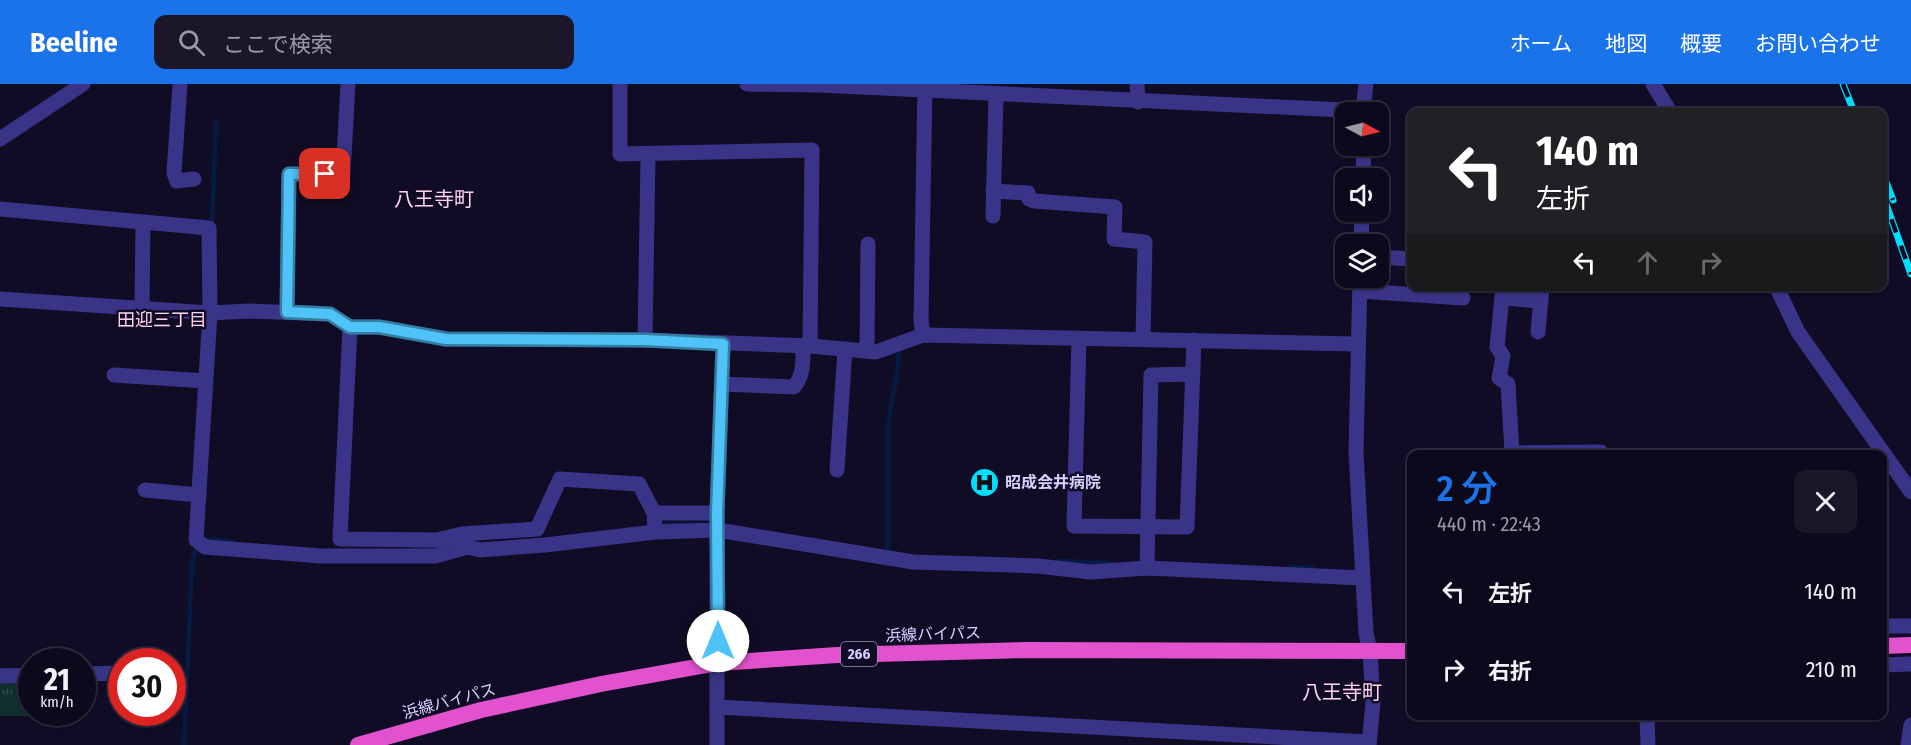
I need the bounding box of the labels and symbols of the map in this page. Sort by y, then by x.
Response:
north arrow [1335,102,1389,156]
pin [299,148,350,199]
district label: 八王寺町 [394,187,474,211]
district label: 田迎三丁目 [117,309,207,331]
hospital icon: 昭成会井病院 [968,466,1000,498]
place label: 昭成会井病院 [1005,473,1101,492]
position arrow [686,609,750,673]
street label: 浜線バイパス [885,623,981,645]
road number: 266 [841,642,877,666]
speed limit sign: 30 [108,648,186,726]
street label: 浜線バイパス [400,679,498,723]
district label: 八王寺町 [1302,680,1382,704]

